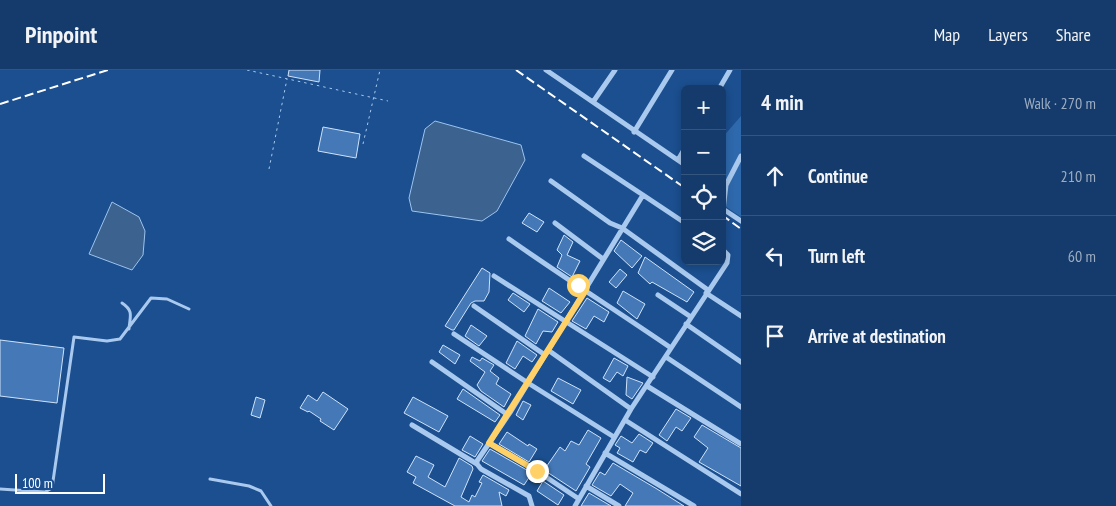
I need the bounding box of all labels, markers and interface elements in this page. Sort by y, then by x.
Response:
text: Pinpoint [25,19,97,50]
text: Map [934,23,960,46]
text: Layers [988,23,1028,46]
text: Share [1056,23,1091,46]
map controls [681,85,726,265]
button: + [681,85,726,130]
text: 4 min [761,89,803,116]
text: Walk · 270 m [1024,93,1096,113]
button: − [681,130,726,175]
icon: ahead [761,162,789,190]
text: Continue [808,164,868,188]
text: 210 m [1061,166,1096,186]
button: locate [681,175,726,220]
button: layers [681,220,726,265]
icon: left [761,242,789,270]
text: Turn left [808,244,865,268]
text: 60 m [1068,246,1096,266]
route start [567,274,590,297]
icon: arrive [761,322,789,350]
text: Arrive at destination [808,324,946,348]
route end [526,460,549,483]
scale bar [15,471,105,494]
text: 100 m [22,474,53,492]

